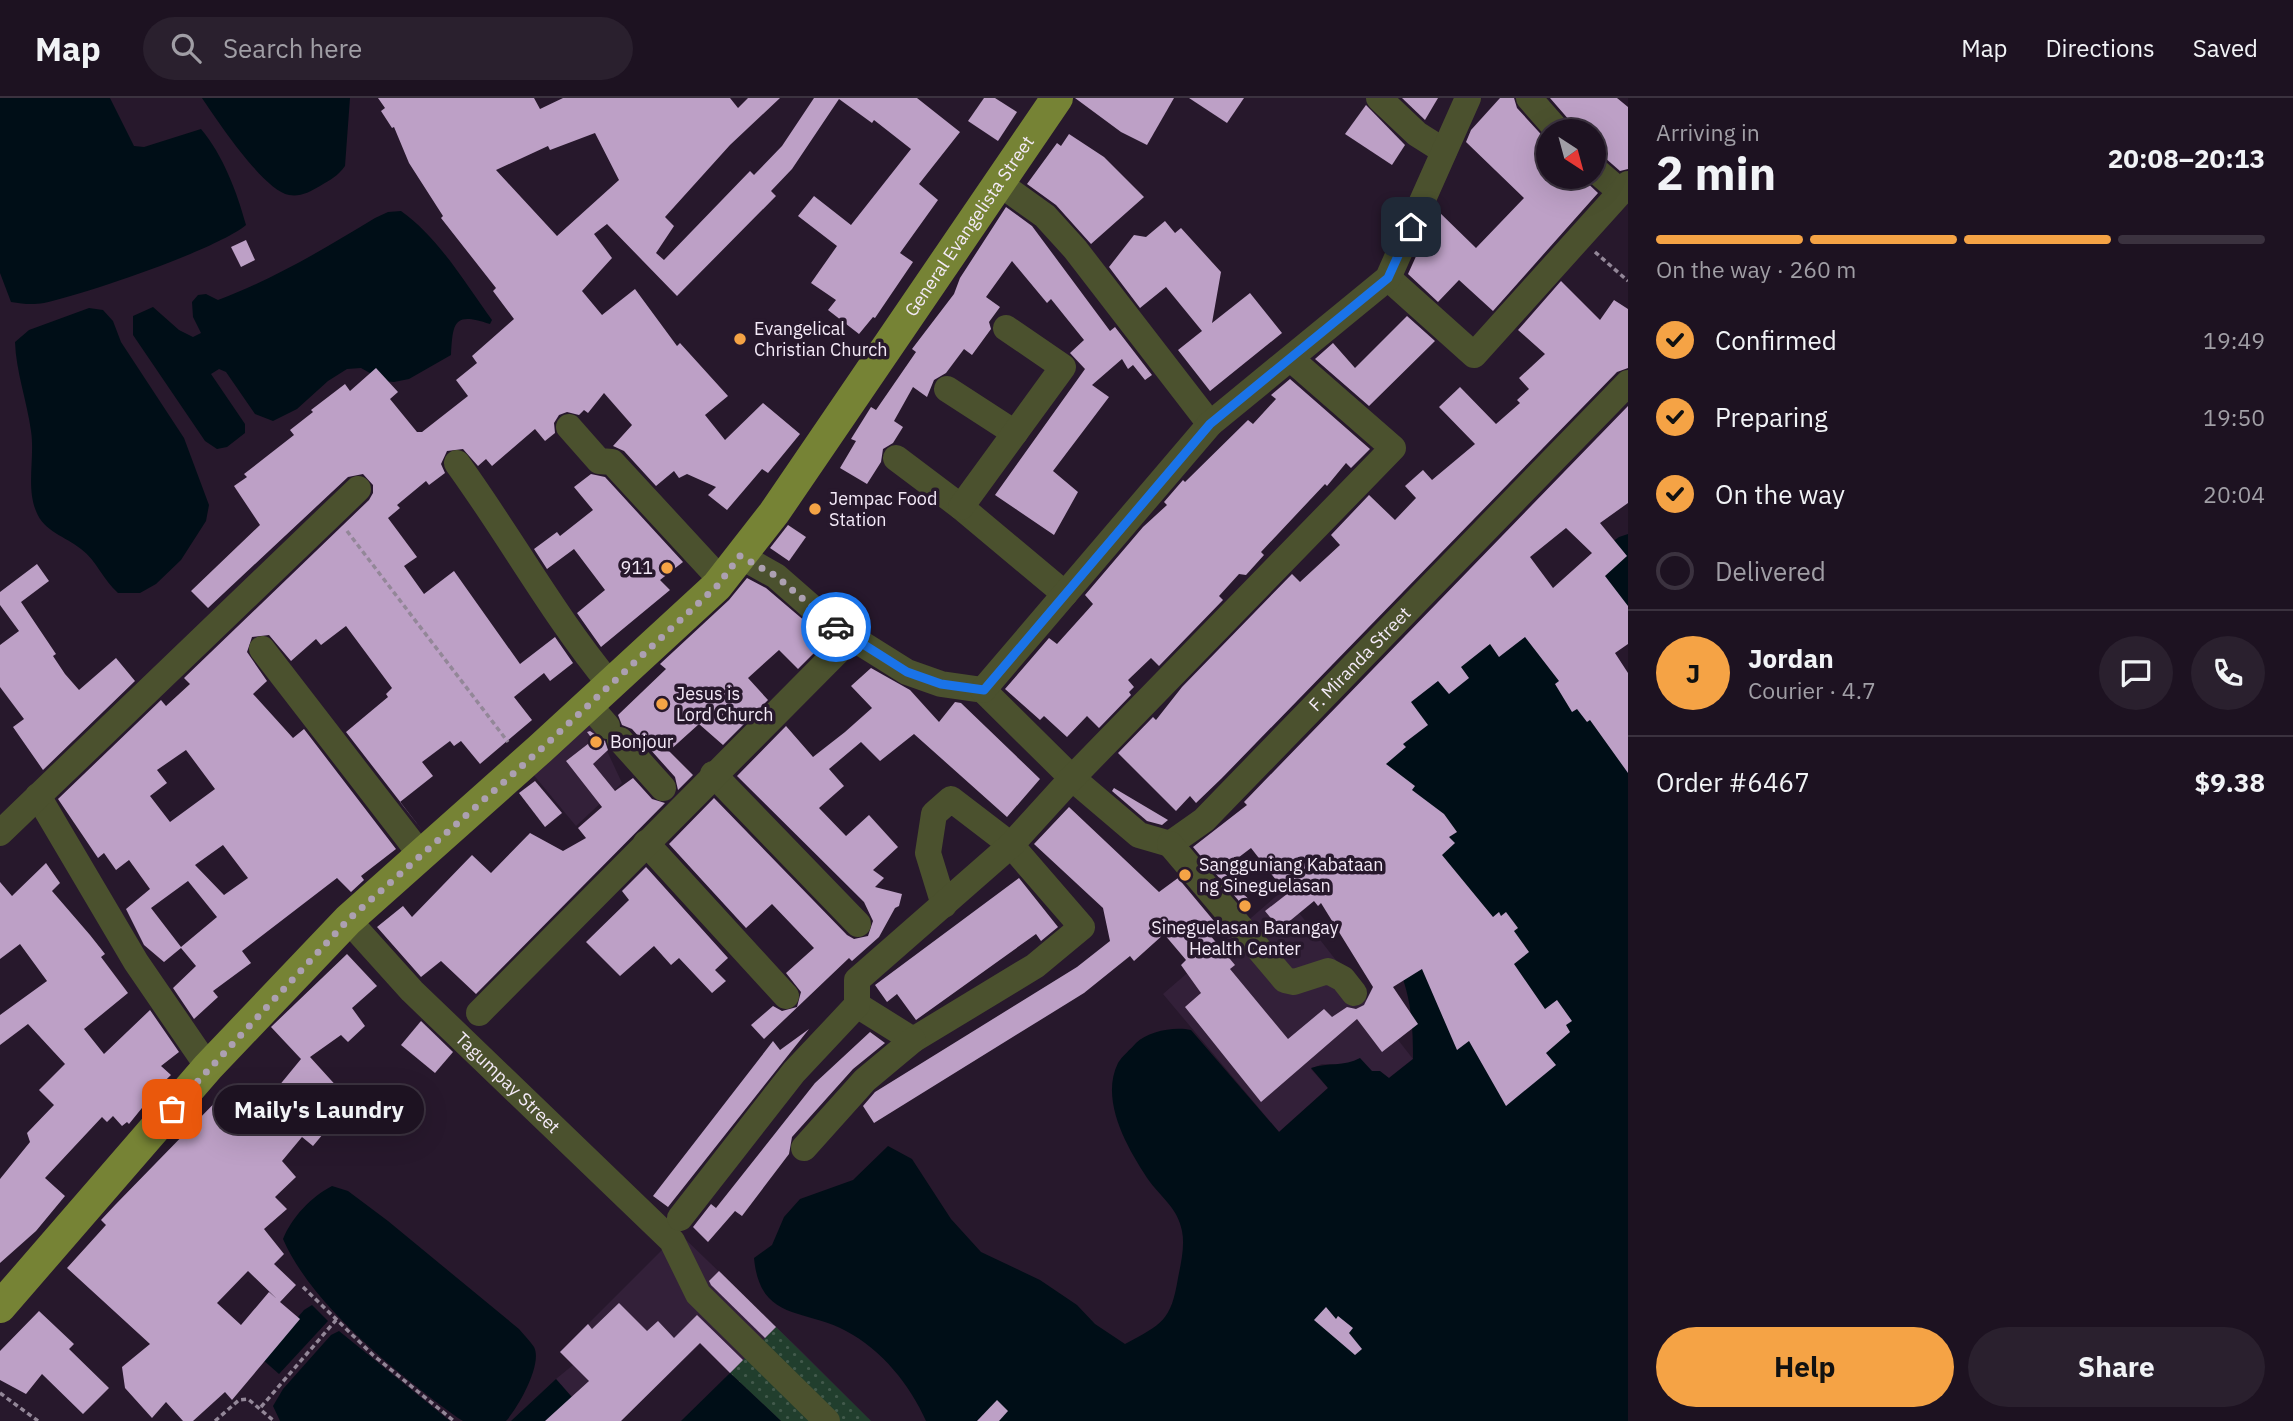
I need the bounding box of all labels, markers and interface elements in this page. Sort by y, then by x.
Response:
search box [143,17,633,80]
text: Map [35,27,101,70]
icon: search [167,29,205,67]
text: Search here [223,31,362,65]
text: Map [1961,32,2007,64]
text: Directions [2045,32,2155,64]
text: Saved [2193,32,2258,64]
text: Arriving in [1656,117,1760,147]
north arrow [1536,119,1606,189]
map controls [1536,119,1606,189]
street label: General Evangelista Street [899,131,1039,321]
text: 20:08–20:13 [2108,141,2265,175]
text: 2 min [1656,143,1776,203]
pin [1381,197,1441,257]
icon: home [1392,208,1430,246]
text: On the way · 260 m [1656,254,1856,284]
place label: Evangelical Christian Church [754,317,887,361]
icon: check [1656,321,1694,359]
text: Confirmed [1715,323,1837,357]
text: 19:49 [2203,325,2265,355]
marker: Evangelical Christian Church [732,331,748,347]
icon: check [1656,398,1694,436]
text: Preparing [1715,400,1828,434]
text: 19:50 [2203,402,2265,432]
icon: check [1656,475,1694,513]
text: On the way [1715,477,1845,511]
text: 20:04 [2203,479,2265,509]
place label: Jempac Food Station [829,487,937,531]
marker: Jempac Food Station [807,501,823,517]
text: Delivered [1715,554,1826,588]
place label: 911 [621,556,653,579]
marker: 911 [659,560,675,576]
courier [801,592,871,662]
street label: F. Miranda Street [1304,602,1416,716]
icon: car [817,608,855,646]
button: chat [2099,636,2173,710]
button: phone [2191,636,2265,710]
text: Jordan [1748,641,1834,675]
text: J [1686,656,1700,690]
text: Courier · 4.7 [1748,675,1876,705]
place label: Jesus is Lord Church [676,682,774,726]
marker: Jesus is Lord Church [654,696,670,712]
place label: Bonjour [610,730,674,753]
marker: Bonjour [588,734,604,750]
text: Order #6467 [1656,765,1810,799]
text: $9.38 [2195,765,2265,799]
place label: Sangguniang Kabataan ng Sineguelasan [1199,853,1383,897]
marker: Sangguniang Kabataan ng Sineguelasan [1177,867,1193,883]
marker: Sineguelasan Barangay Health Center [1237,898,1253,914]
place label: Sineguelasan Barangay Health Center [1151,916,1339,960]
street label: Tagumpay Street [451,1027,565,1138]
pin [142,1079,202,1139]
callout: Maily's Laundry [214,1084,424,1134]
icon: bag [153,1090,191,1128]
text: Maily's Laundry [234,1094,404,1124]
button: Help [1656,1327,1954,1407]
button: Share [1968,1327,2265,1407]

